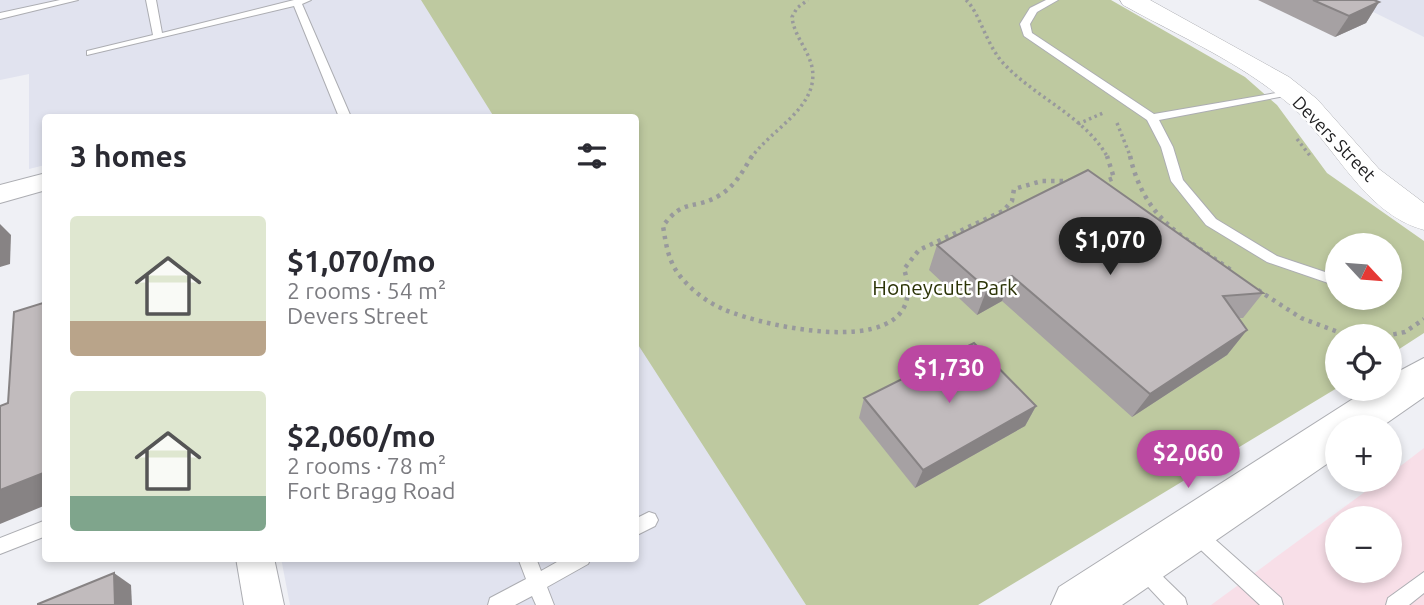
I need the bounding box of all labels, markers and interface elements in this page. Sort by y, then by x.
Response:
street label: Devers Street [1289,92,1380,185]
icon: filters [573,137,611,175]
text: 3 homes [70,139,187,173]
pin: $1,070 [1053,218,1167,277]
text: $1,070 [1075,227,1145,252]
north arrow [1325,233,1402,310]
map controls [1325,233,1402,583]
icon: home [126,244,210,328]
text: $1,070/mo [287,244,436,278]
park label: Honeycutt Park [872,275,1018,299]
text: 2 rooms · 54 m² [287,278,446,303]
text: Devers Street [287,303,428,328]
button: locate [1325,324,1402,401]
pin: $1,730 [892,346,1006,405]
text: $1,730 [914,355,984,380]
button: + [1325,415,1402,492]
icon: home [126,419,210,503]
text: $2,060/mo [287,419,436,453]
pin: $2,060 [1131,430,1245,490]
text: $2,060 [1153,440,1223,465]
text: 2 rooms · 78 m² [287,453,446,478]
text: Fort Bragg Road [287,478,455,503]
button: − [1325,506,1402,583]

